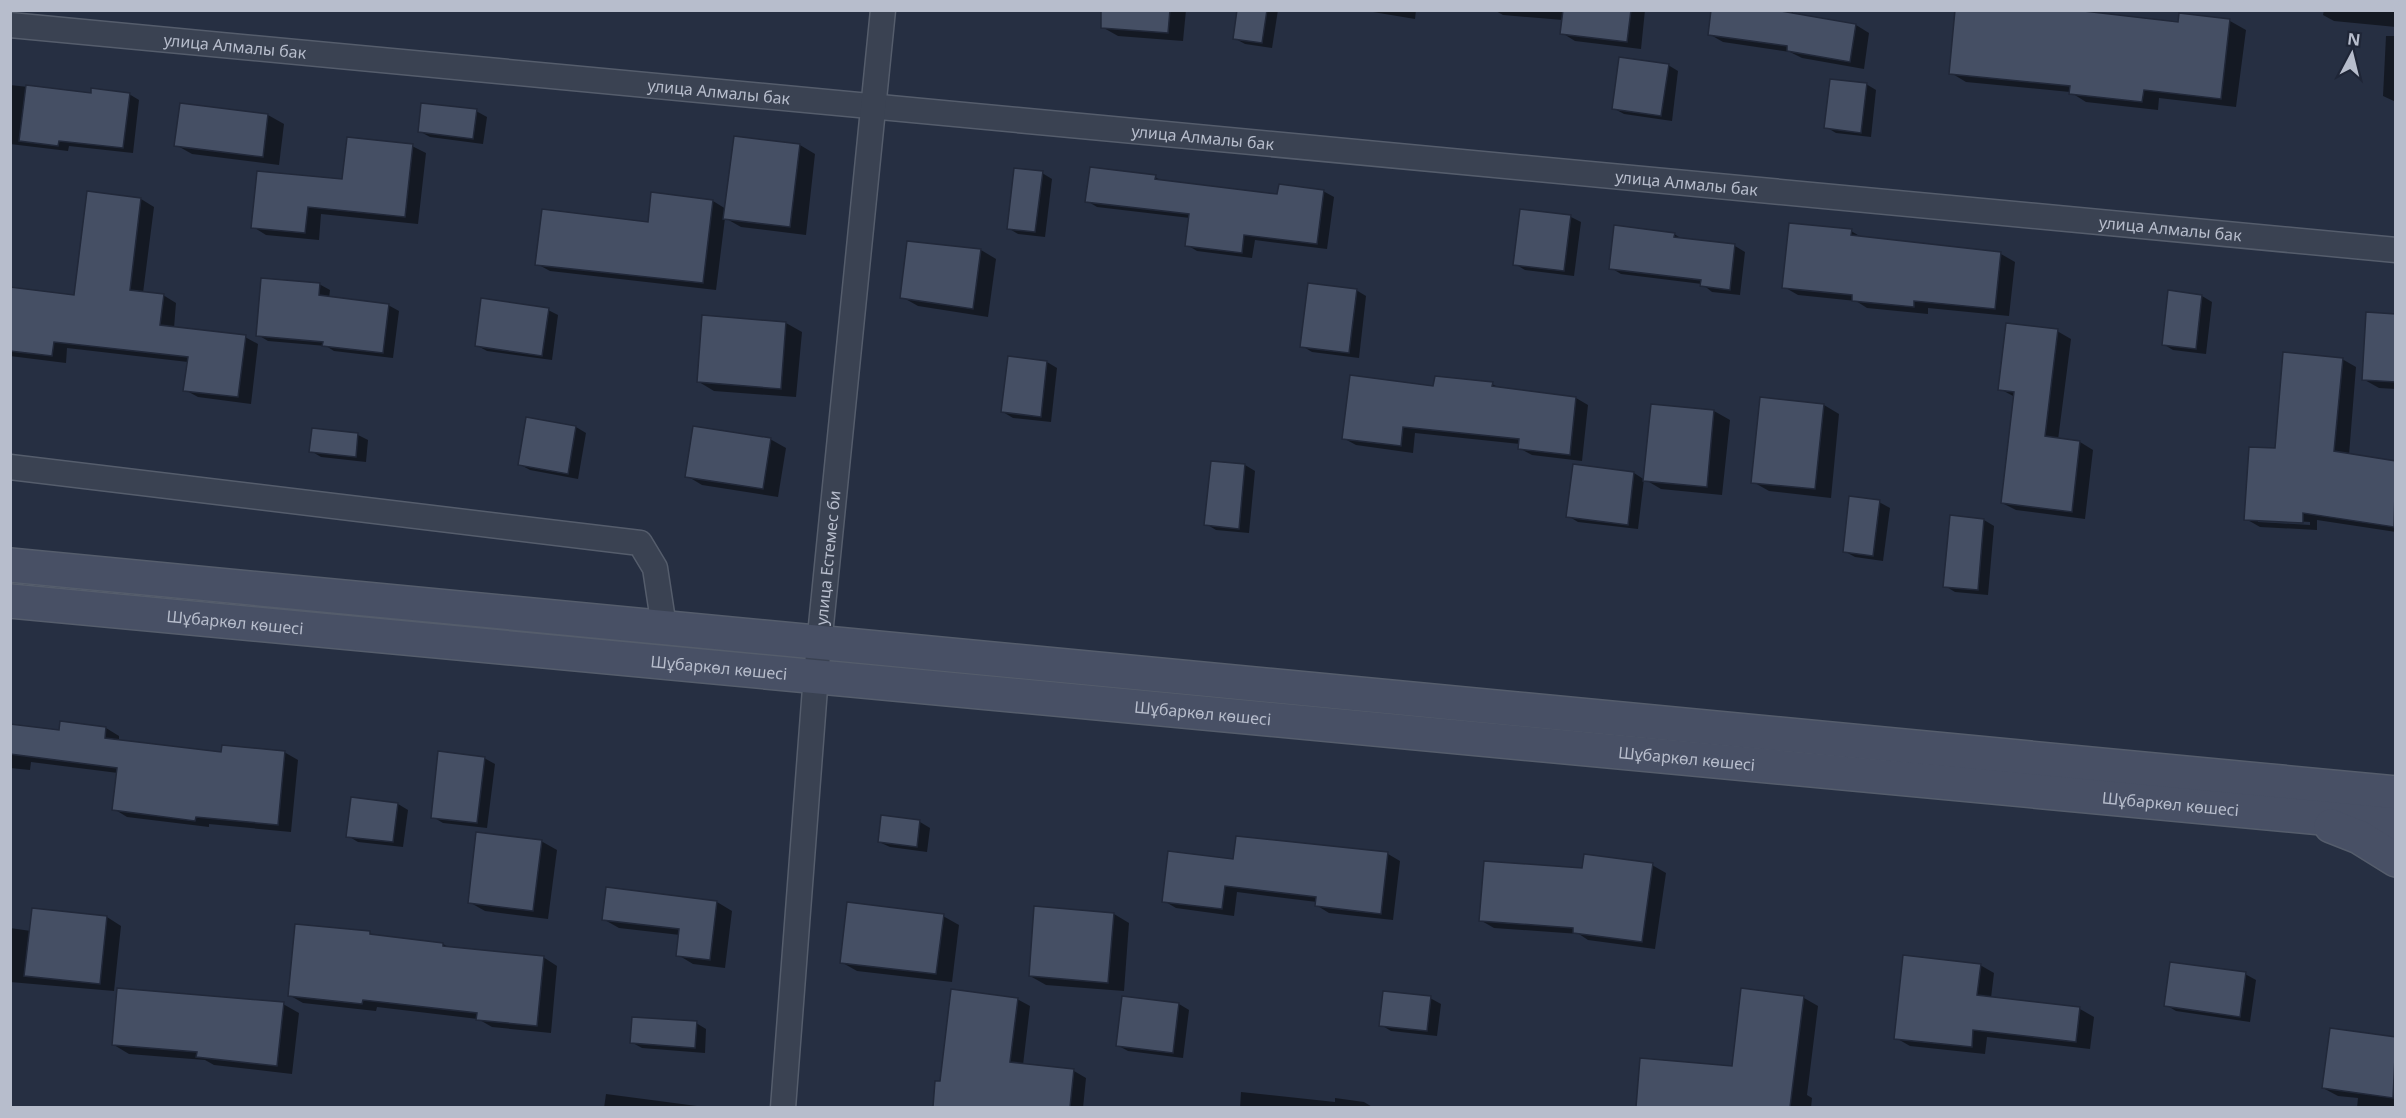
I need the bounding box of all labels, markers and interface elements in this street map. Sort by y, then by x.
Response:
north arrow [2322,24,2382,84]
text: N [2346,27,2362,51]
street label: улица Алмалы бак [163,29,308,64]
street label: улица Алмалы бак [647,74,792,110]
street label: улица Алмалы бак [1130,120,1275,155]
street label: улица Алмалы бак [1614,165,1759,201]
street label: улица Алмалы бак [2098,211,2243,246]
street label: улица Естемес би [810,490,846,626]
street label: Шұбаркөл көшесі [166,605,304,639]
street label: Шұбаркөл көшесі [649,650,788,685]
street label: Шұбаркөл көшесі [1133,696,1272,730]
street label: Шұбаркөл көшесі [1617,741,1756,776]
street label: Шұбаркөл көшесі [2101,786,2240,821]

